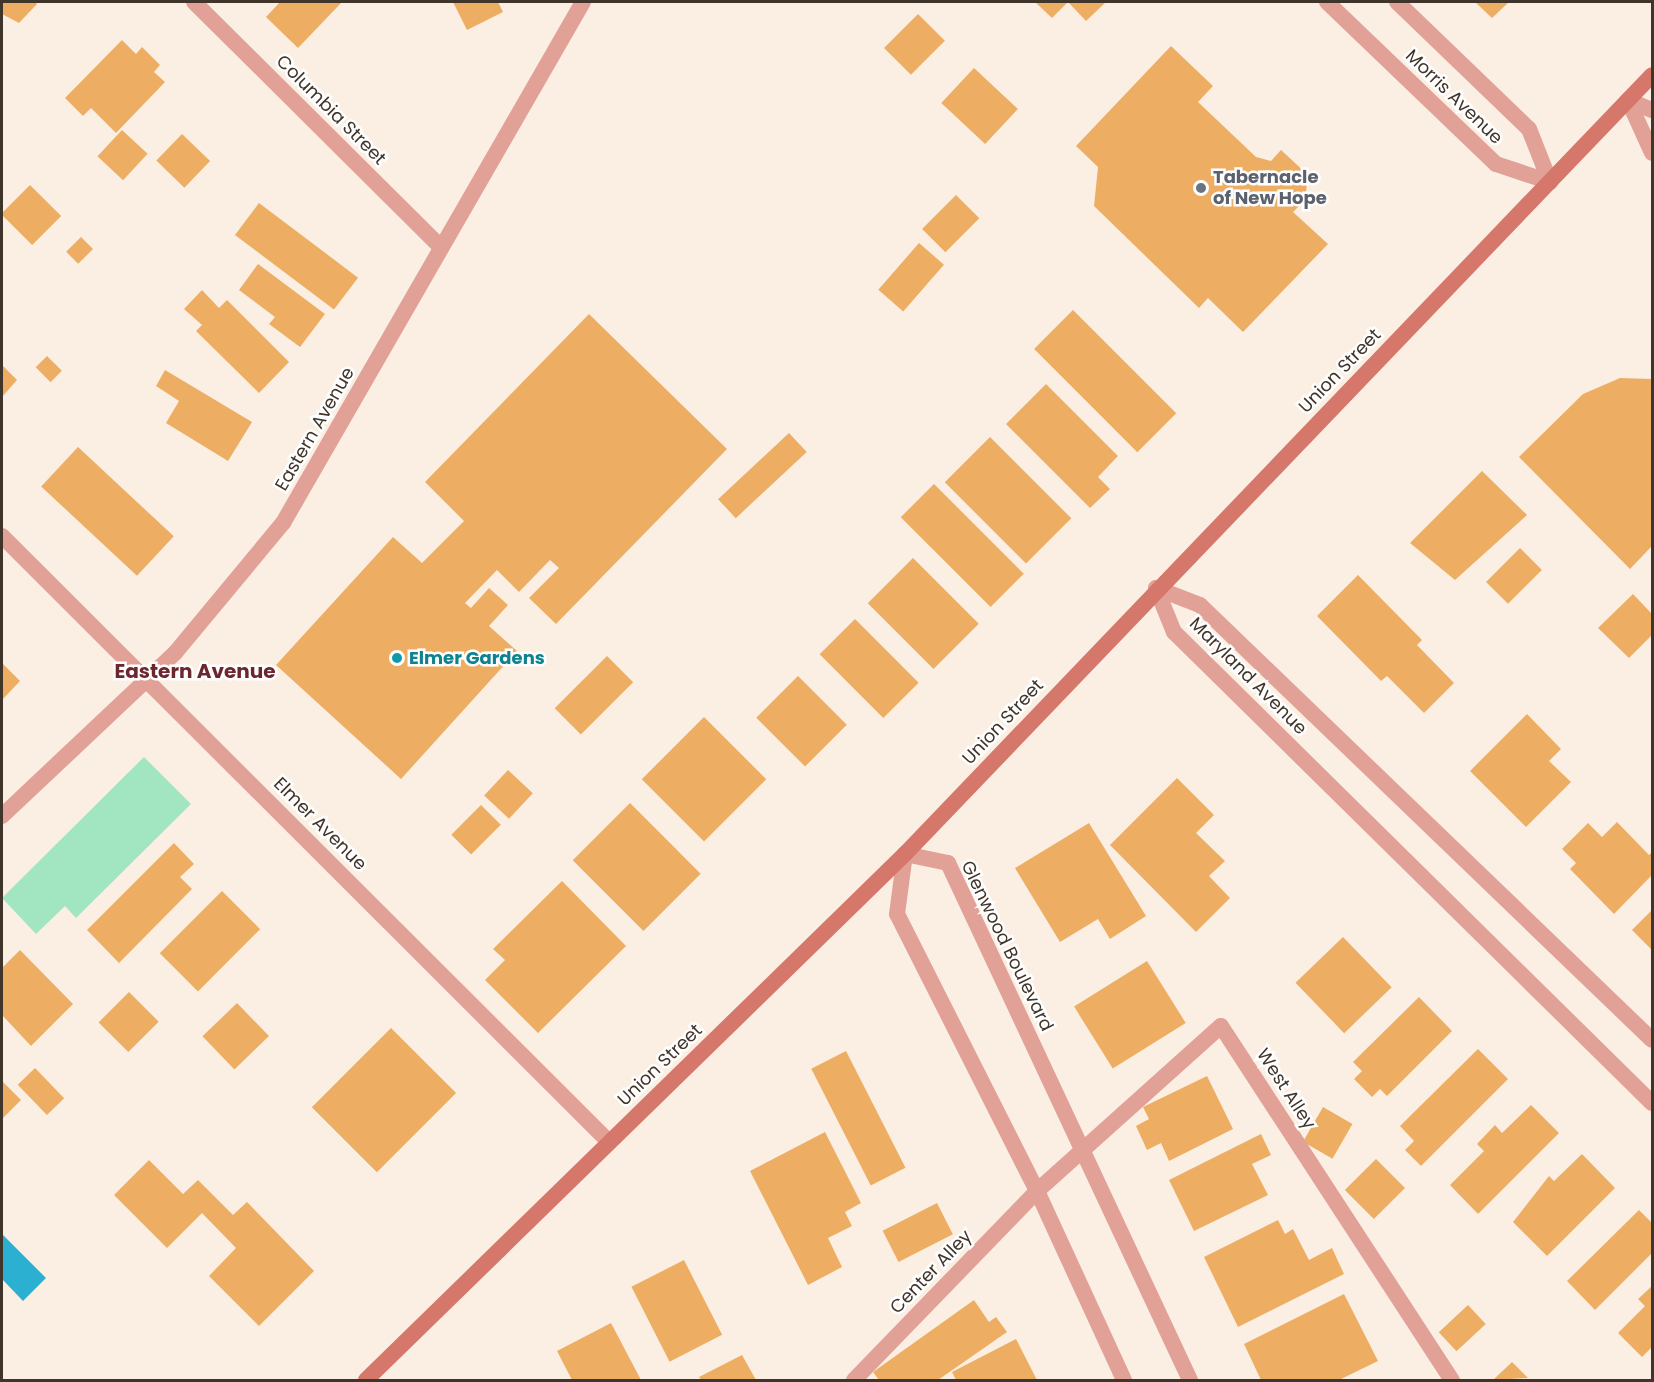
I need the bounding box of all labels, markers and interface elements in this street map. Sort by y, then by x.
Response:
street label: Morris Avenue [1401,45,1507,149]
street label: Columbia Street [272,51,390,169]
place label: Tabernacle of New Hope [1213,167,1327,210]
marker: Tabernacle of New Hope [1194,181,1208,195]
street label: Union Street [1294,324,1386,418]
street label: Eastern Avenue [271,363,359,495]
street label: Maryland Avenue [1185,613,1311,739]
place label: Elmer Gardens [409,647,545,669]
marker: Elmer Gardens [390,651,404,665]
district label: Eastern Avenue [114,659,276,683]
street label: Union Street [958,675,1048,769]
street label: Elmer Avenue [269,773,371,875]
street label: Glenwood Boulevard [956,857,1058,1035]
street label: Union Street [613,1019,707,1111]
street label: West Alley [1252,1045,1320,1133]
street label: Center Alley [886,1226,976,1318]

